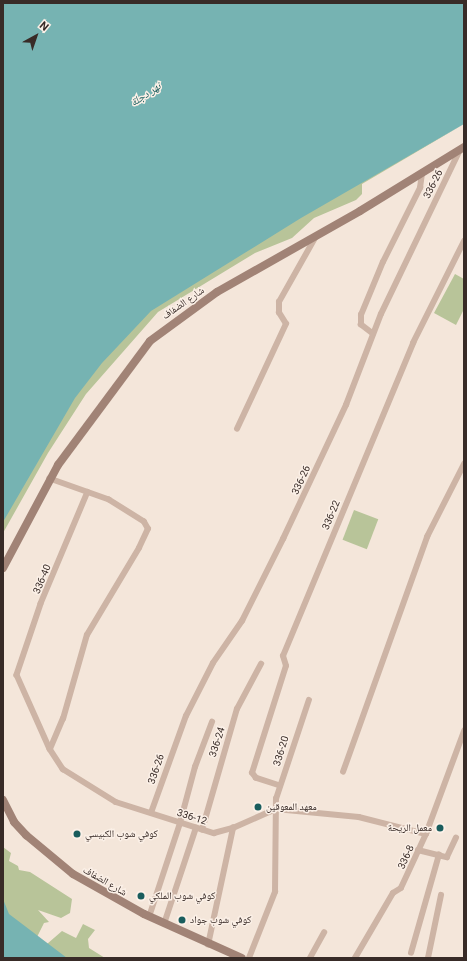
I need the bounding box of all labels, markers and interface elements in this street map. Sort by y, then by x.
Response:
north arrow [16,16,56,56]
text: N [37,19,51,34]
water label: نهر دجلة [128,80,164,110]
street label: 336-26 [421,168,445,200]
street label: شارع الضفاف [160,284,206,322]
street label: 336-26 [289,463,313,497]
street label: 336-22 [319,498,343,532]
street label: 336-40 [30,562,54,596]
street label: 336-24 [207,725,227,759]
street label: 336-20 [271,734,291,768]
street label: 336-26 [145,752,167,786]
place label: معهد المعوقين [266,801,317,813]
marker: معهد المعوقين [253,802,263,812]
street label: 336-12 [175,807,209,827]
place label: معمل الريحة [388,822,432,834]
marker: معمل الريحة [435,823,445,833]
place label: كوفي شوب الكبيسي [85,828,158,840]
marker: كوفي شوب الكبيسي [72,829,82,839]
street label: 336-8 [395,843,417,871]
street label: شارع الضفاف [81,864,129,898]
place label: كوفي شوب الملكي [149,890,215,902]
marker: كوفي شوب الملكي [136,891,146,901]
place label: كوفي شوب جواد [190,914,251,926]
marker: كوفي شوب جواد [177,915,187,925]

